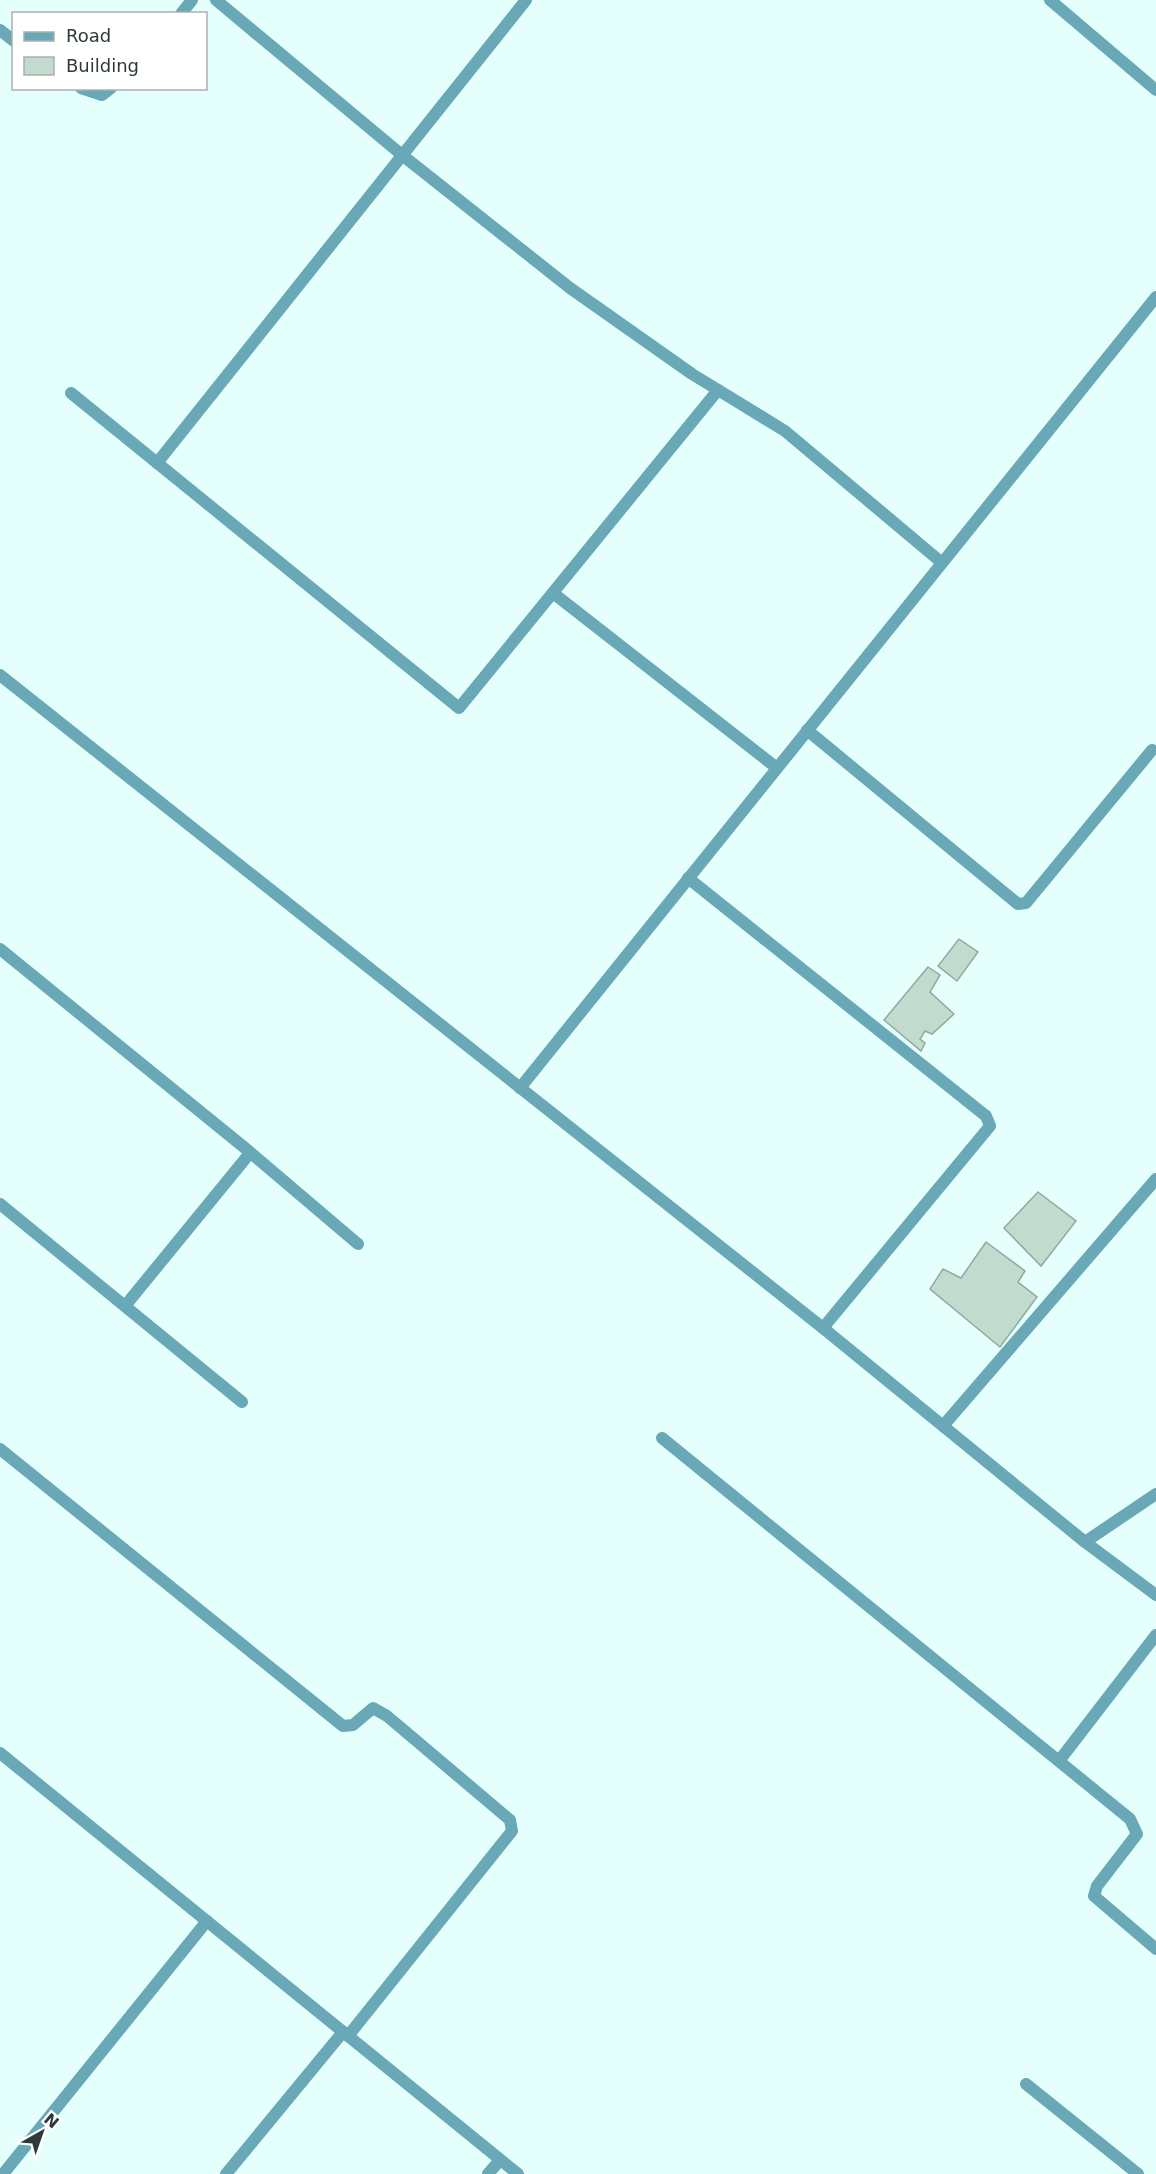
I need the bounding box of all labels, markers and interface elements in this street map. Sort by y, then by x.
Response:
legend [12,12,207,90]
text: Road [66,25,111,46]
text: Building [66,55,139,76]
north arrow [12,2102,72,2162]
text: N [40,2109,63,2132]

